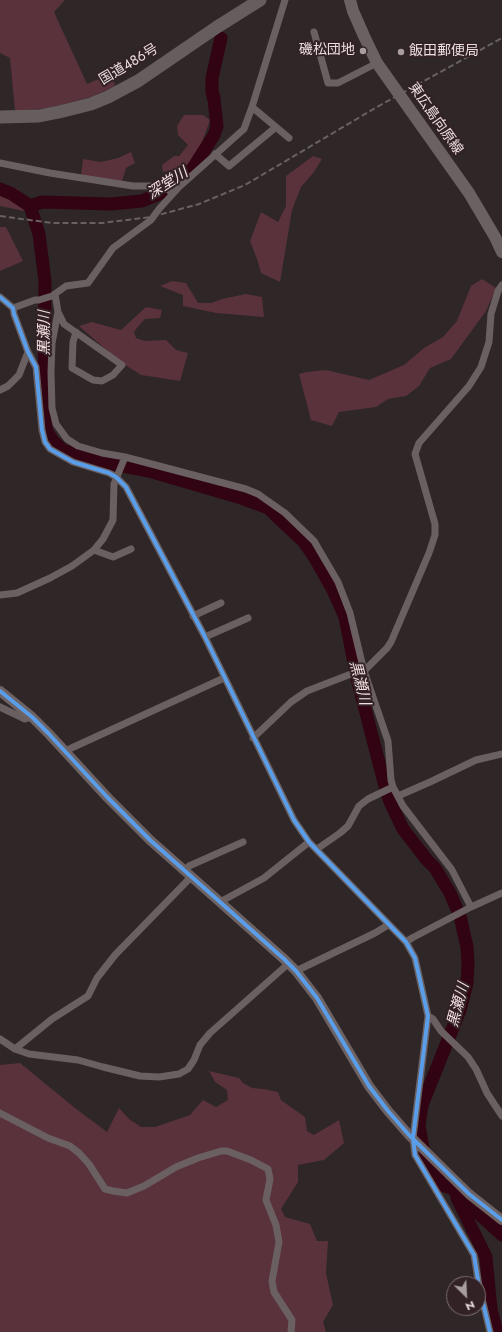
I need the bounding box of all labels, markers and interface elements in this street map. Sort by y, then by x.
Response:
street label: 国道486号 [96,41,162,89]
place label: 磯松団地 [299,43,355,59]
place label: 飯田郵便局 [409,44,479,60]
marker: 磯松団地 [358,46,368,56]
marker: 飯田郵便局 [396,47,406,57]
street label: 東広島向原線 [404,80,466,158]
water label: 深堂川 [144,164,192,204]
water label: 黒瀬川 [36,311,54,355]
water label: 黒瀬川 [345,659,373,707]
water label: 黒瀬川 [444,981,474,1029]
north arrow [446,1276,486,1316]
text: N [463,1297,478,1315]

